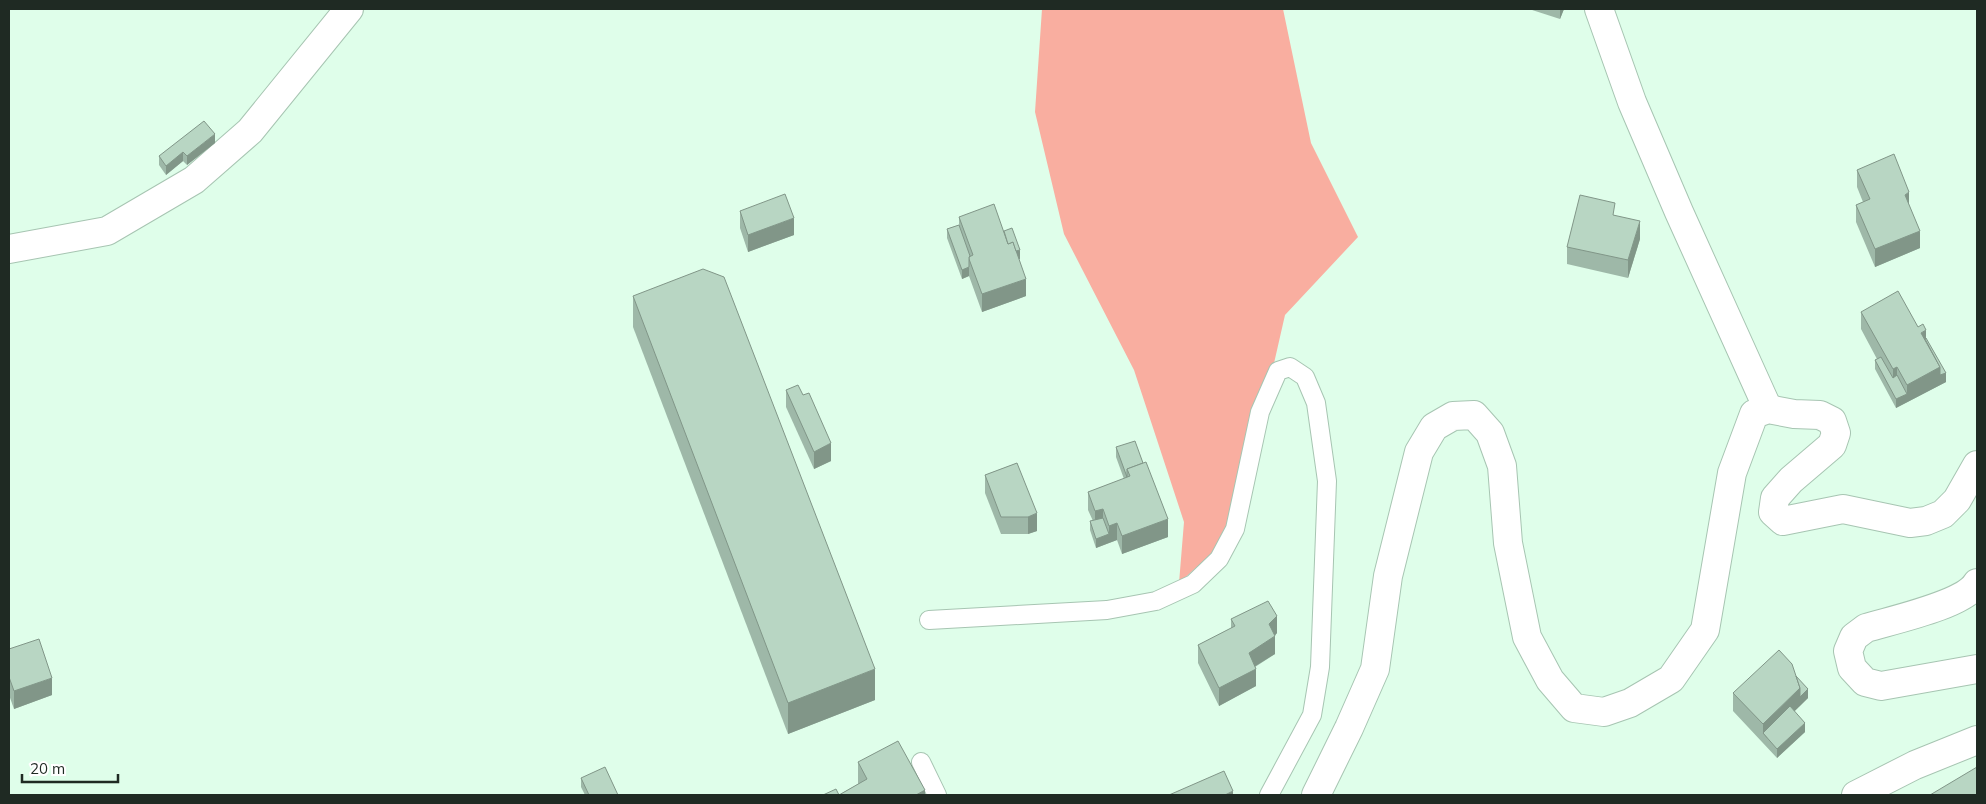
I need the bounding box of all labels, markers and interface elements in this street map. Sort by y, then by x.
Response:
scale bar [22,752,119,784]
text: 20 m [30,759,65,778]

